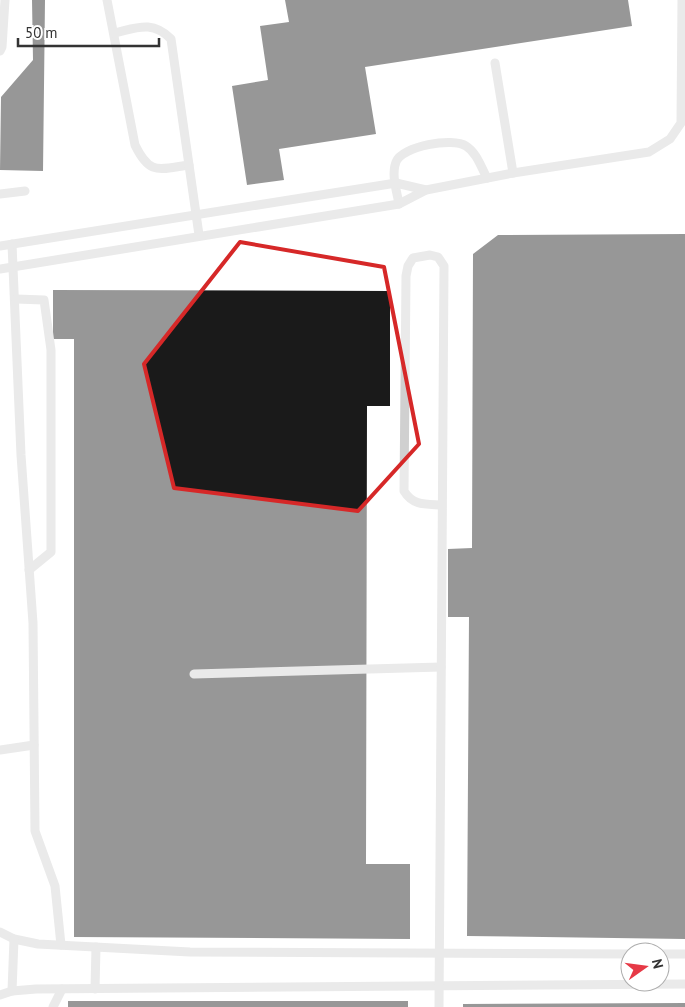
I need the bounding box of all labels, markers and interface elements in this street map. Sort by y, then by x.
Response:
scale bar [18,15,159,47]
text: 50 m [25,23,58,42]
north arrow [620,942,670,992]
text: N [648,957,667,970]

